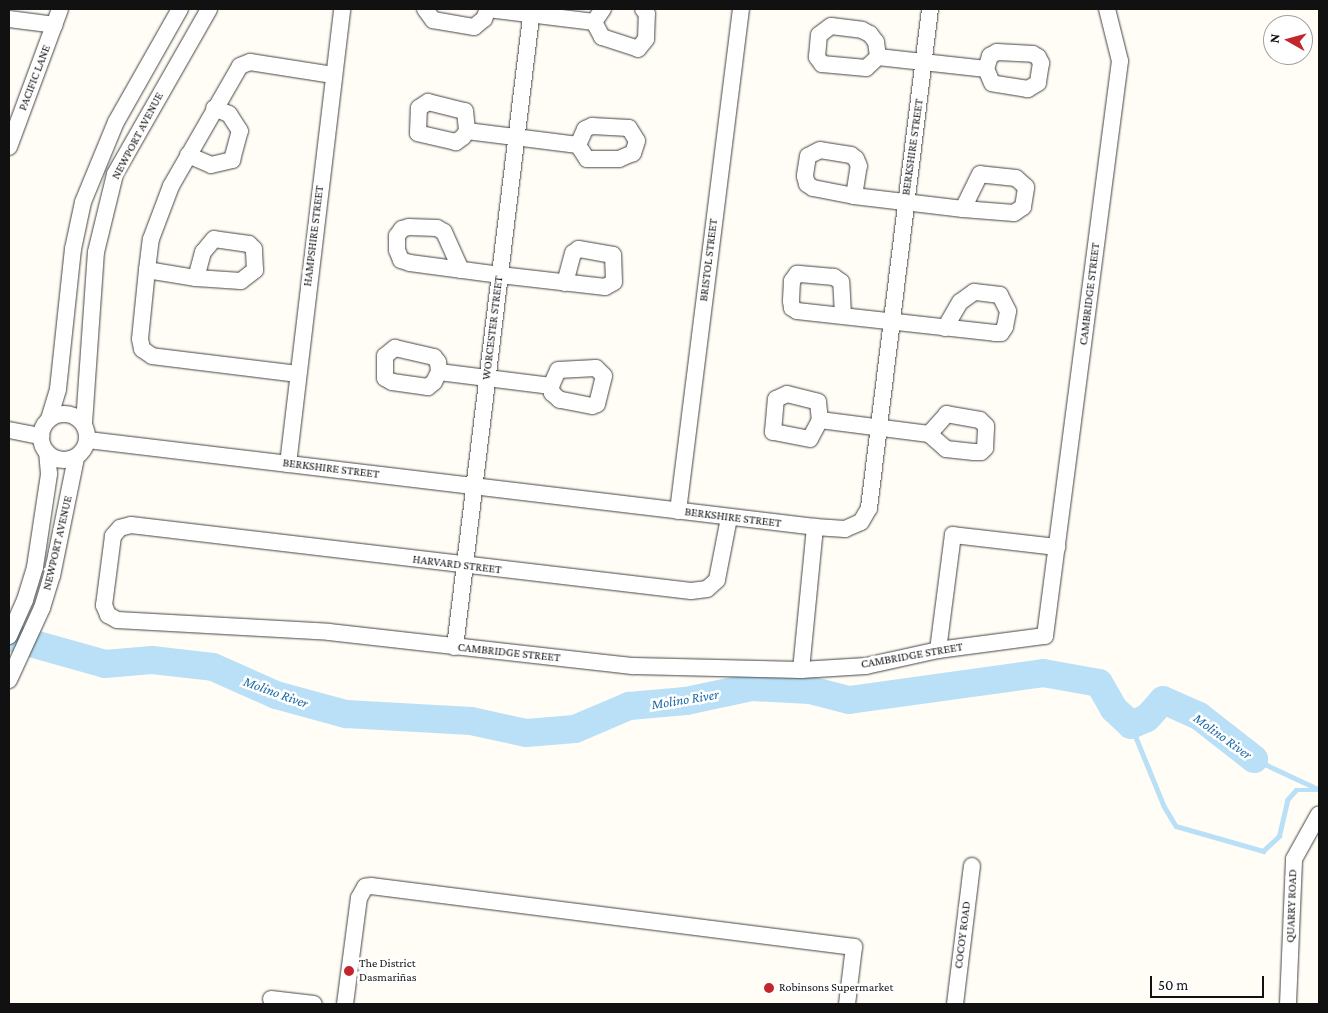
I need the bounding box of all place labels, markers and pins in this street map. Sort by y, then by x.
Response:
place label: The District Dasmariñas [359,957,417,985]
marker: The District Dasmariñas [343,965,355,977]
place label: Robinsons Supermarket [779,981,893,995]
marker: Robinsons Supermarket [763,982,775,994]

